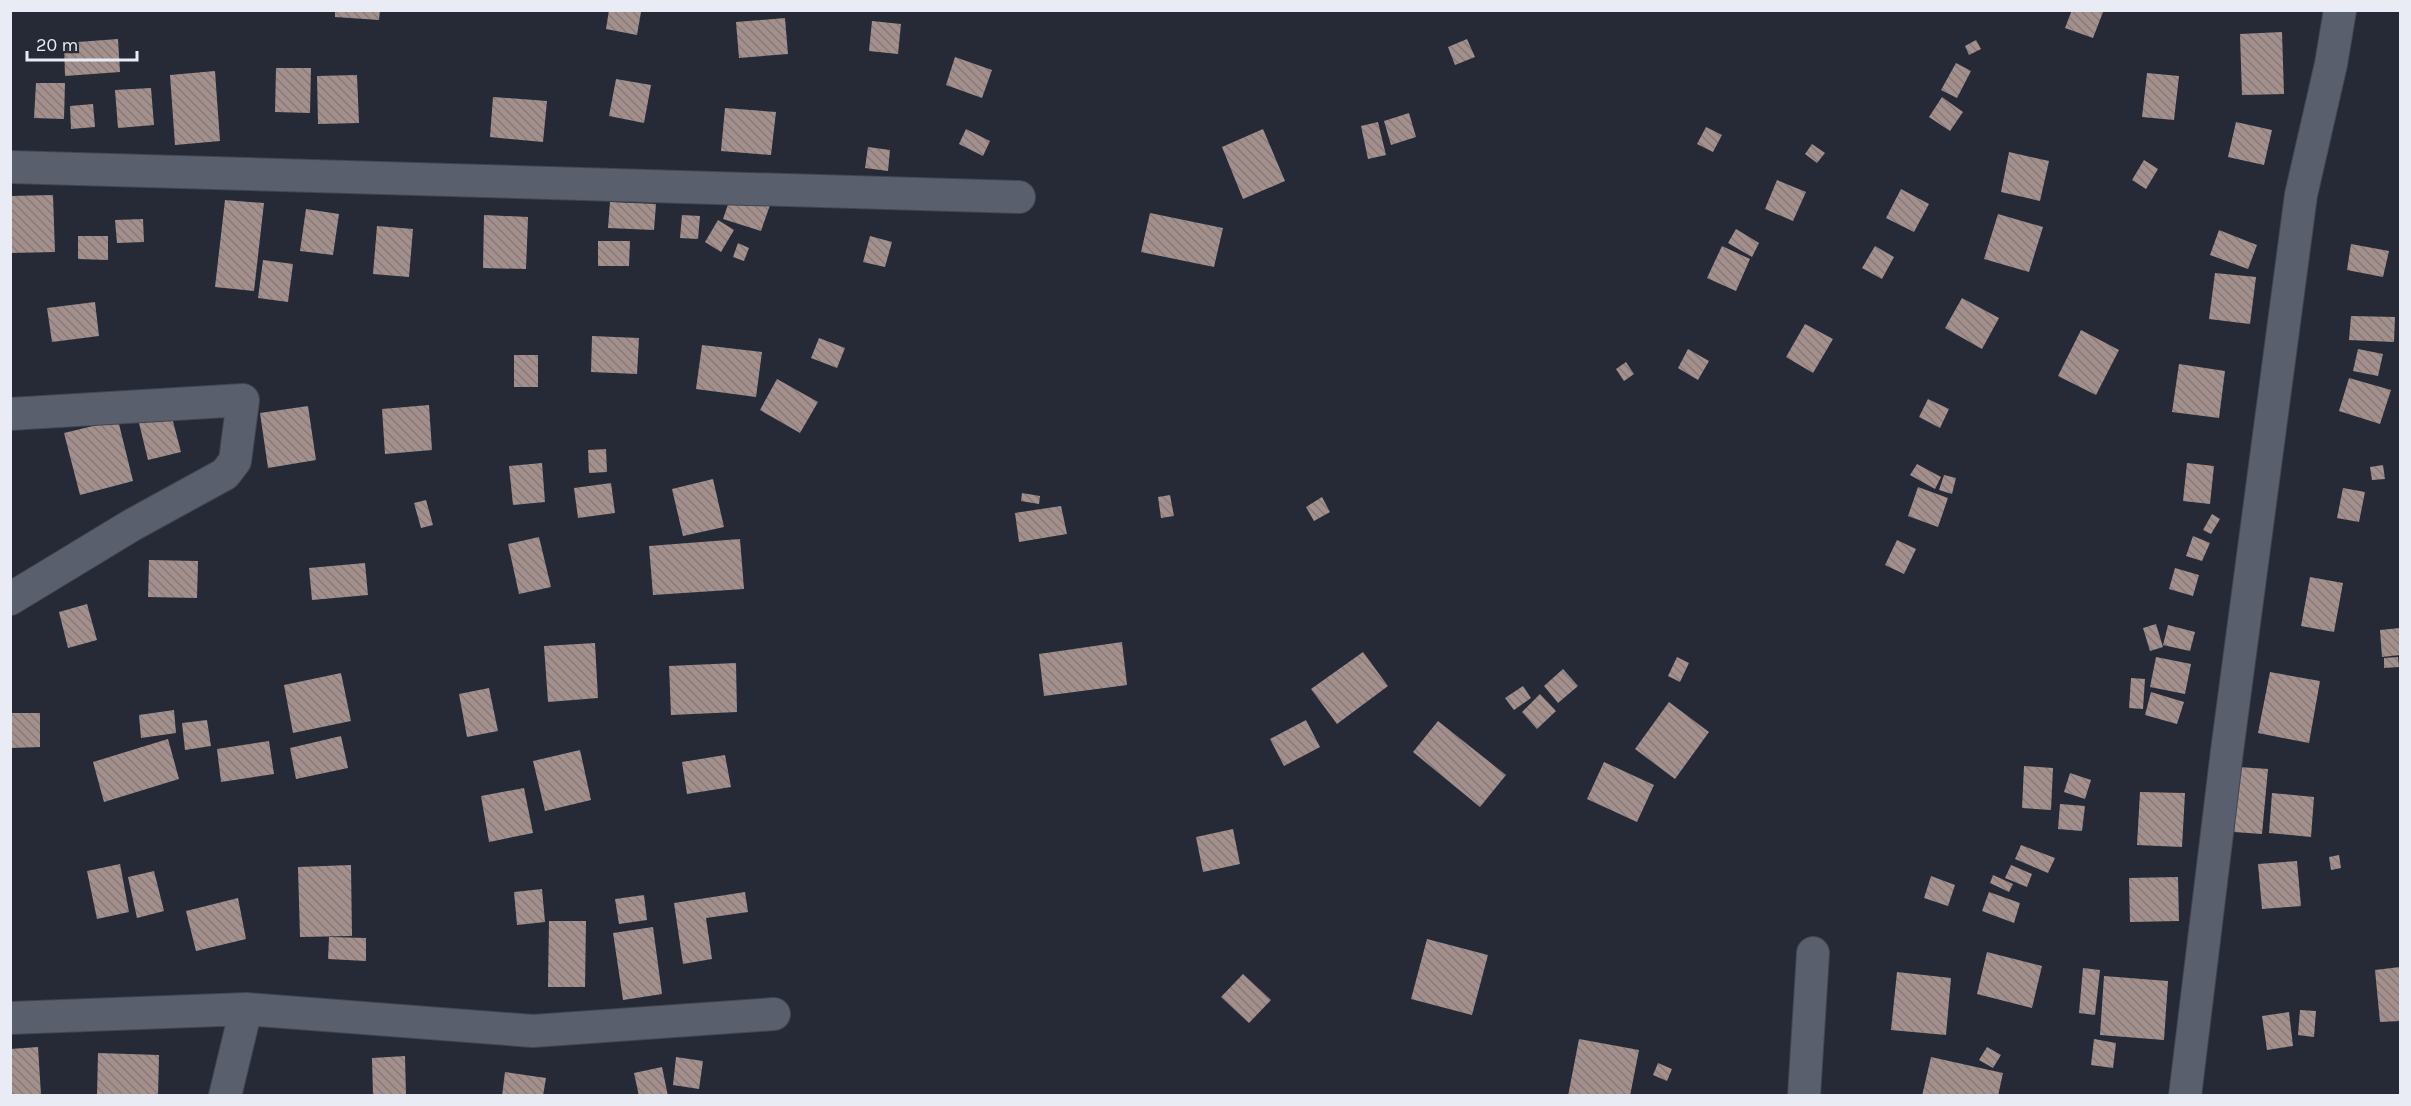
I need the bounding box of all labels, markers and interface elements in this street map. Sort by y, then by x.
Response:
scale bar [27,24,136,62]
text: 20 m [36,34,78,56]

